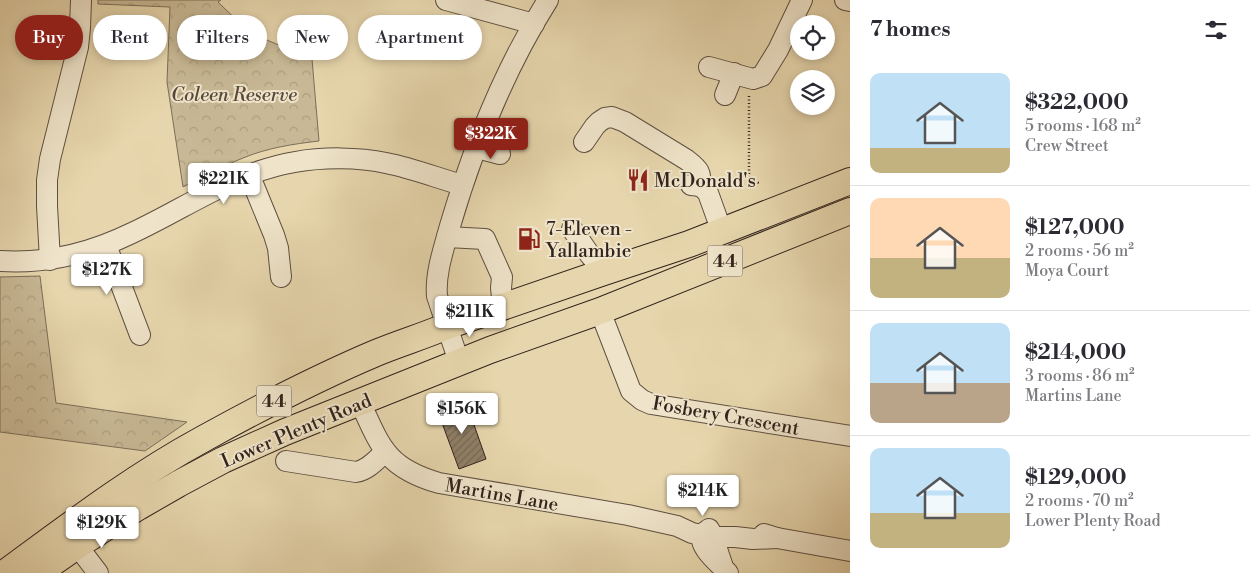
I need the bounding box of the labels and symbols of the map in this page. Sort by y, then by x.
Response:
park label: Coleen Reserve [171,83,297,107]
pin: $322K [456,118,526,160]
pin: $221K [189,162,259,205]
restaurant icon: McDonald's [625,167,651,193]
place label: McDonald's [654,169,756,193]
place label: 7-Eleven - Yallambie [545,217,632,263]
fuel station icon: 7-Eleven - Yallambie [516,226,542,252]
road number: 44 [708,246,742,276]
pin: $127K [72,254,142,296]
pin: $211K [435,296,505,338]
road number: 44 [256,386,292,416]
street label: Lower Plenty Road [218,388,375,473]
street label: Fosbery Crescent [650,391,801,441]
pin: $156K [427,392,497,435]
street label: Martins Lane [443,473,560,517]
pin: $214K [668,474,738,517]
pin: $129K [67,506,137,549]

